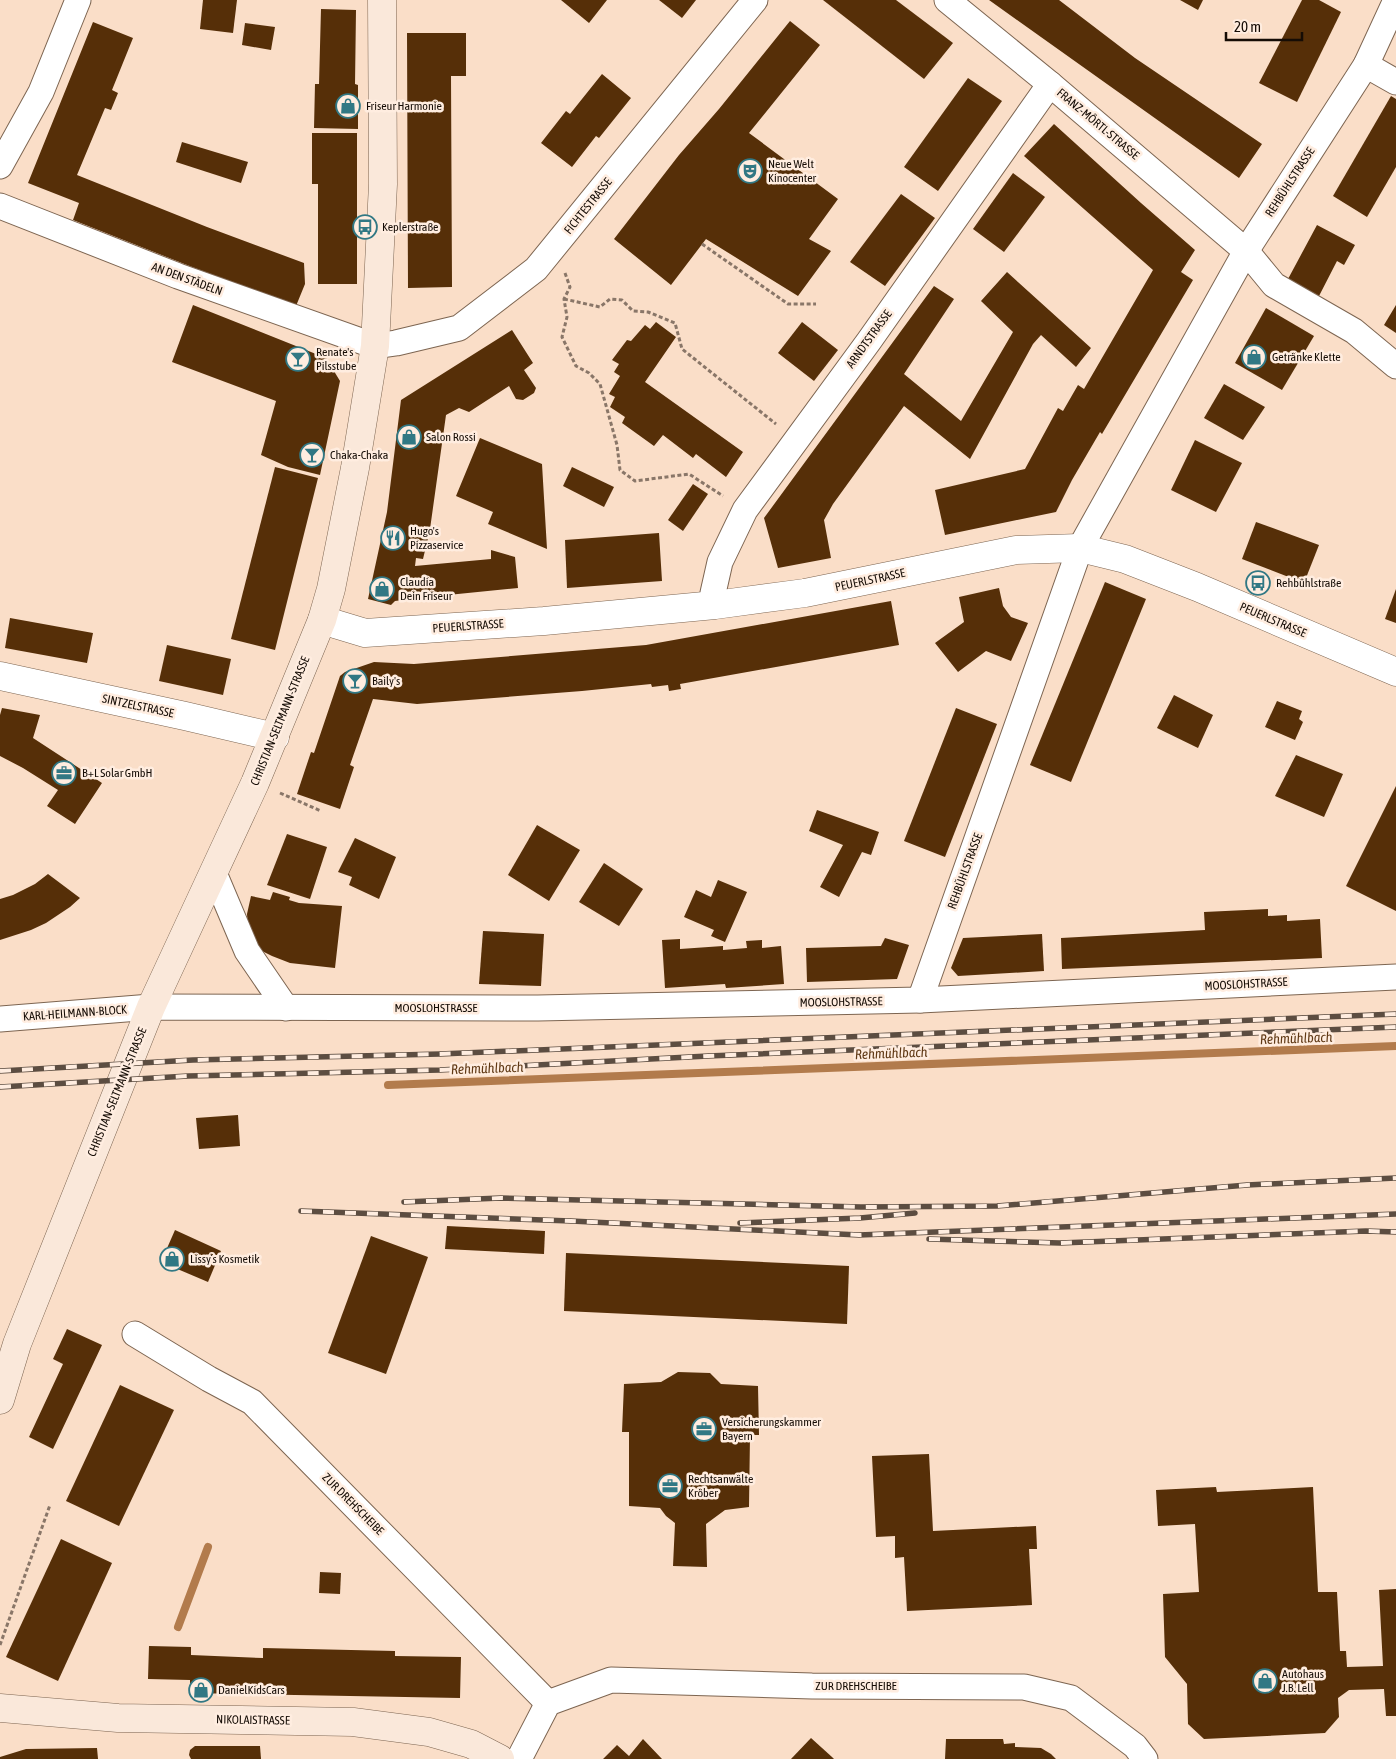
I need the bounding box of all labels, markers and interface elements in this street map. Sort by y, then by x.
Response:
scale bar [1226,10,1302,42]
text: 20 m [1234,18,1261,35]
street label: FRANZ-MÖRTL-STRASSE [1054,86,1142,162]
shop icon: Friseur Harmonie [335,93,361,119]
place label: Friseur Harmonie [366,99,442,113]
street label: REHBÜHLSTRASSE [1262,145,1318,219]
place label: Neue Welt Kinocenter [768,157,817,185]
theatre icon: Neue Welt Kinocenter [737,158,763,184]
street label: FICHTESTRASSE [561,175,615,237]
bus stop icon: Keplerstraße [352,214,378,240]
place label: Keplerstraße [382,220,439,234]
street label: AN DEN STÄDELN [150,260,224,298]
street label: ARNDTSTRASSE [843,307,895,371]
shop icon: Getränke Klette [1241,344,1267,370]
place label: Renate's Pilsstube [316,345,356,373]
bar icon: Renate's Pilsstube [285,346,311,372]
place label: Getränke Klette [1272,350,1341,364]
shop icon: Salon Rossi [396,424,422,450]
place label: Salon Rossi [426,430,476,444]
bar icon: Chaka-Chaka [299,442,325,468]
place label: Chaka-Chaka [330,448,388,462]
place label: Hugo's Pizzaservice [410,524,463,552]
restaurant icon: Hugo's Pizzaservice [380,525,406,551]
street label: PEUERLSTRASSE [834,566,906,594]
bus stop icon: Rehbühlstraße [1245,570,1271,596]
place label: Claudia Dein Friseur [400,575,453,603]
shop icon: Claudia Dein Friseur [369,576,395,602]
place label: Rehbühlstraße [1276,576,1341,590]
street label: PEUERLSTRASSE [1237,600,1309,640]
street label: PEUERLSTRASSE [432,617,504,635]
street label: CHRISTIAN-SELTMANN-STRASSE [248,654,312,788]
bar icon: Baily's [342,668,368,694]
place label: Baily's [372,674,400,688]
street label: SINTZELSTRASSE [101,692,175,720]
office icon: B+L Solar GmbH [51,760,77,786]
place label: B+L Solar GmbH [82,766,153,780]
street label: REHBÜHLSTRASSE [945,831,985,911]
street label: MOOSLOHSTRASSE [1204,975,1288,993]
street label: MOOSLOHSTRASSE [799,994,883,1010]
street label: MOOSLOHSTRASSE [395,1001,477,1015]
street label: KARL-HEILMANN-BLOCK [23,1002,128,1024]
street label: CHRISTIAN-SELTMANN-STRASSE [85,1025,149,1159]
water label: Rehmühlbach [1259,1029,1333,1047]
water label: Rehmühlbach [854,1044,928,1062]
water label: Rehmühlbach [450,1059,524,1077]
shop icon: Lissy´s Kosmetik [159,1246,185,1272]
place label: Lissy´s Kosmetik [190,1252,260,1266]
place label: Versicherungskammer Bayern [722,1415,821,1443]
office icon: Versicherungskammer Bayern [691,1416,717,1442]
street label: ZUR DREHSCHEIBE [319,1470,387,1538]
place label: Rechtsanwälte Kröber [688,1472,753,1500]
office icon: Rechtsanwälte Kröber [657,1473,683,1499]
place label: Autohaus J.B. Lell [1282,1667,1324,1695]
shop icon: Autohaus J.B. Lell [1252,1668,1278,1694]
shop icon: DanielKidsCars [188,1677,214,1703]
street label: ZUR DREHSCHEIBE [815,1679,897,1693]
place label: DanielKidsCars [218,1683,285,1697]
street label: NIKOLAISTRASSE [216,1712,290,1728]

